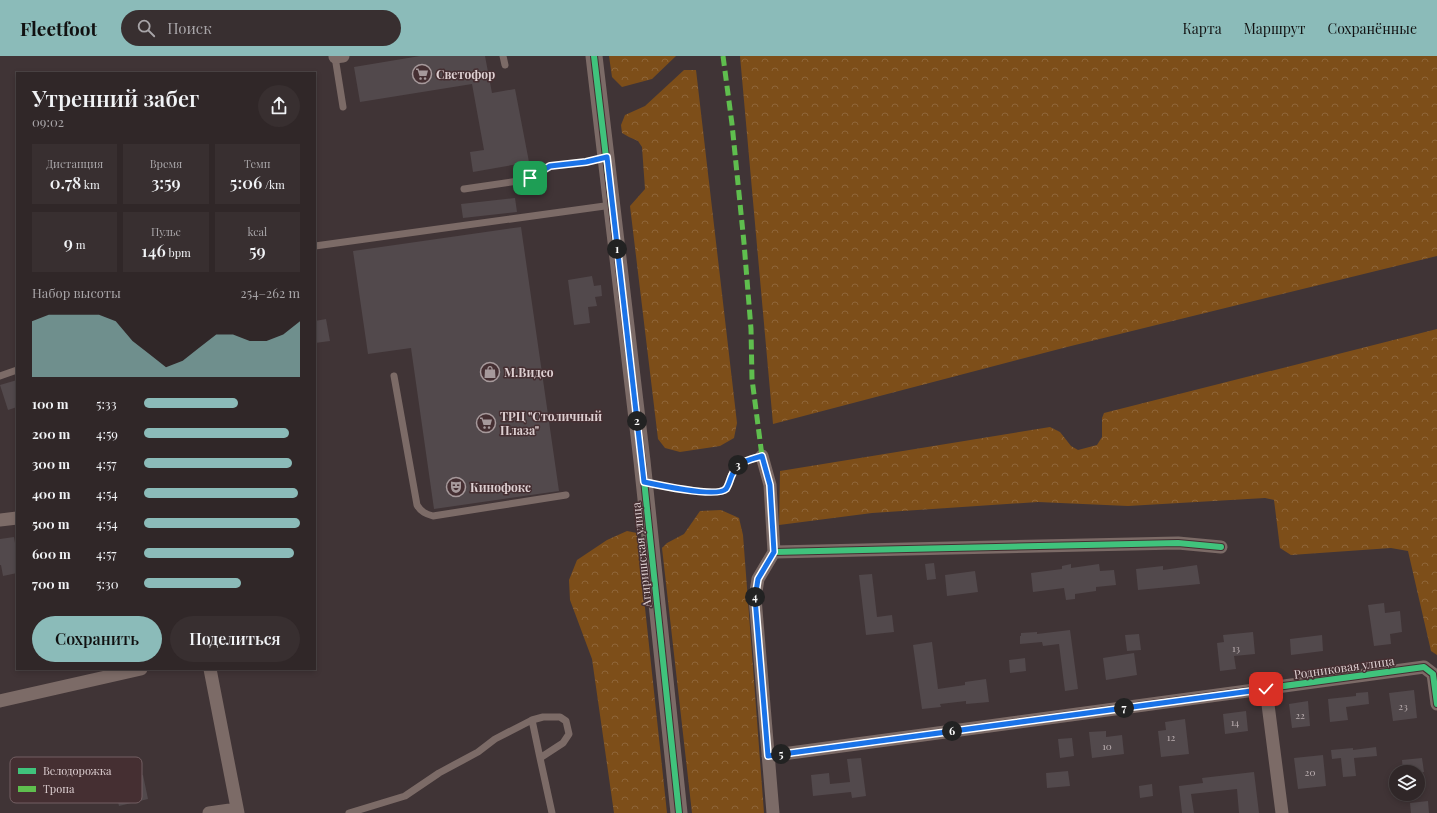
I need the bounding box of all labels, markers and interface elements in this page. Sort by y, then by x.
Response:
search box [121,10,401,46]
text: Fleetfoot [20,15,97,41]
icon: search [135,17,157,39]
text: Поиск [167,18,212,38]
text: Карта [1182,19,1222,38]
text: Маршрут [1244,19,1306,38]
text: Сохранённые [1328,19,1417,38]
supermarket icon: Светофор [411,63,433,85]
place label: Светофор [436,66,495,82]
text: Утренний забег [32,83,199,113]
button: share [258,85,300,127]
text: 09:02 [32,113,64,130]
text: Дистанция [46,156,103,171]
text: Время [150,156,182,171]
text: Темп [244,156,271,171]
pin [513,161,547,195]
icon: arrive [519,167,541,189]
text: 0.78 [50,171,81,193]
text: 3:59 [151,171,181,193]
text: 5:06 [230,171,262,193]
text: km [81,177,100,192]
text: /km [262,177,285,192]
text: Пульс [151,224,181,239]
text: kcal [247,224,267,239]
text: 9 [64,231,73,253]
text: m [73,237,86,252]
text: 146 [141,239,166,261]
text: 59 [249,239,266,261]
pin: 1 [607,239,627,259]
text: 1 [615,241,619,256]
text: bpm [166,245,191,260]
text: Набор высоты [32,284,121,301]
text: 254–262 m [241,284,300,301]
shop icon: М.Видео [479,361,501,383]
place label: М.Видео [504,364,554,380]
text: 100 m [32,395,69,412]
text: 5:33 [96,395,117,412]
place label: ТРЦ "Столичный Плаза" [500,408,602,438]
pin: 2 [627,411,647,431]
supermarket icon: ТРЦ "Столичный Плаза" [475,412,497,434]
text: 2 [634,413,640,428]
text: 200 m [32,425,70,442]
text: 4:59 [96,425,118,442]
text: 300 m [32,455,70,472]
text: 4:57 [96,455,117,472]
pin: 3 [728,455,748,475]
text: 3 [735,457,741,472]
theatre icon: Кинофокс [445,476,467,498]
place label: Кинофокс [470,479,531,495]
text: 400 m [32,485,70,502]
text: 4:54 [96,485,118,502]
street label: Агиришская улица [628,502,655,609]
text: 500 m [32,515,70,532]
text: 4:54 [96,515,118,532]
text: 600 m [32,545,71,562]
text: 4:57 [96,545,117,562]
text: 700 m [32,575,69,592]
text: 5:30 [96,575,119,592]
pin: 4 [745,587,765,607]
text: 4 [752,589,758,604]
button: Сохранить [32,616,162,662]
button: Поделиться [170,616,300,662]
house number: 13 [1232,641,1241,655]
street label: Родниковая улица [1293,652,1395,682]
pin [1249,672,1283,706]
icon: check [1255,678,1277,700]
pin: 7 [1114,698,1134,718]
house number: 23 [1398,699,1408,713]
text: 7 [1121,700,1127,715]
house number: 22 [1295,708,1305,722]
house number: 14 [1231,715,1239,729]
pin: 6 [942,721,962,741]
text: 6 [949,723,955,738]
house number: 12 [1167,730,1175,744]
house number: 10 [1102,739,1112,753]
pin: 5 [771,744,791,764]
text: 5 [778,746,784,761]
legend [10,757,142,803]
text: Велодорожка [43,763,112,778]
house number: 20 [1305,765,1315,779]
map controls [1389,765,1425,801]
button: layers [1389,765,1425,801]
text: Тропа [43,781,75,796]

